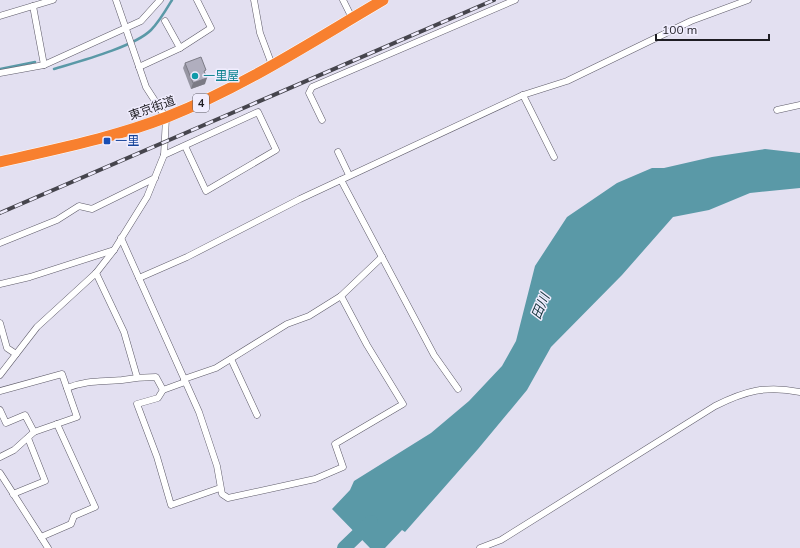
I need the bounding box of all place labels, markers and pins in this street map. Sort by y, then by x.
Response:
place label: 一里屋 [203,68,239,83]
marker: 一里屋 [190,71,200,81]
place label: 一里 [115,133,139,148]
marker: 一里 [102,136,112,146]

